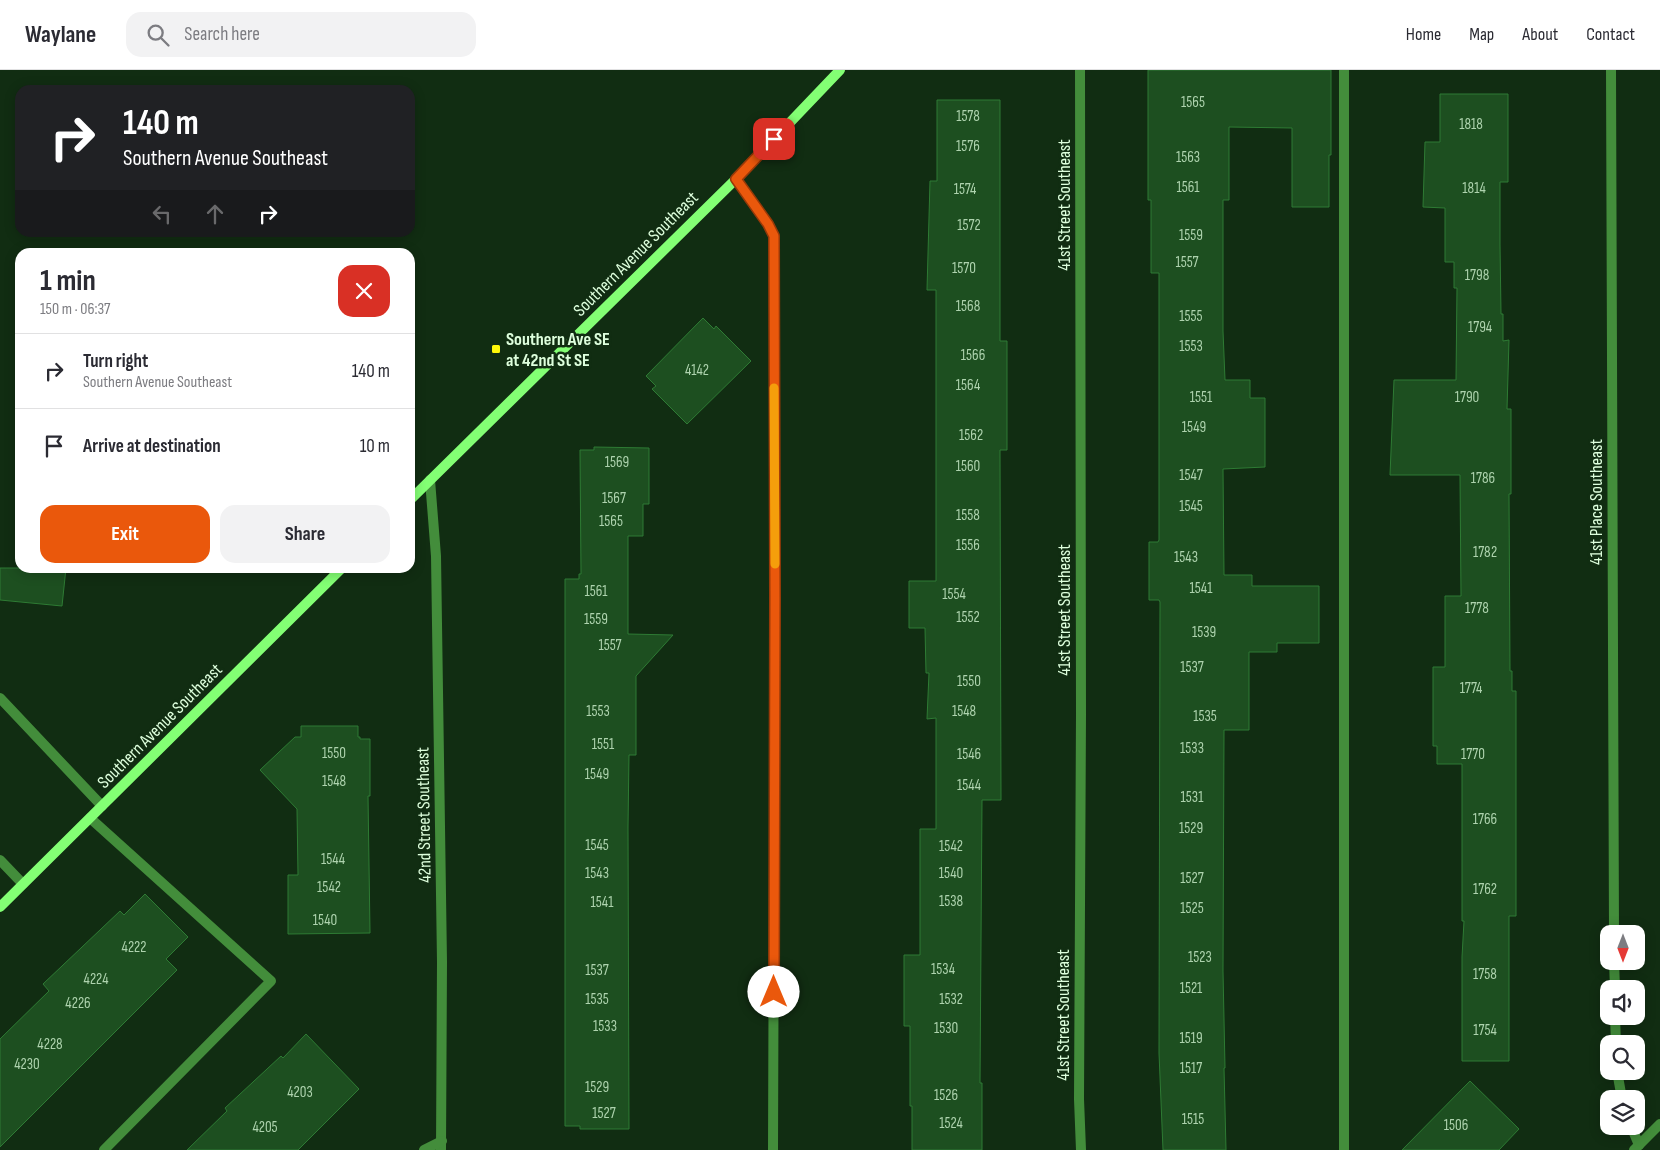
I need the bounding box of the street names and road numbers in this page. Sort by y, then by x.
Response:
street label: 41st Street Southeast [1054,139,1075,271]
street label: Southern Avenue Southeast [569,187,703,321]
street label: 41st Place Southeast [1586,439,1607,565]
street label: 41st Street Southeast [1054,544,1075,676]
street label: Southern Avenue Southeast [93,659,227,793]
street label: 42nd Street Southeast [412,746,436,883]
street label: 41st Street Southeast [1053,949,1074,1081]

